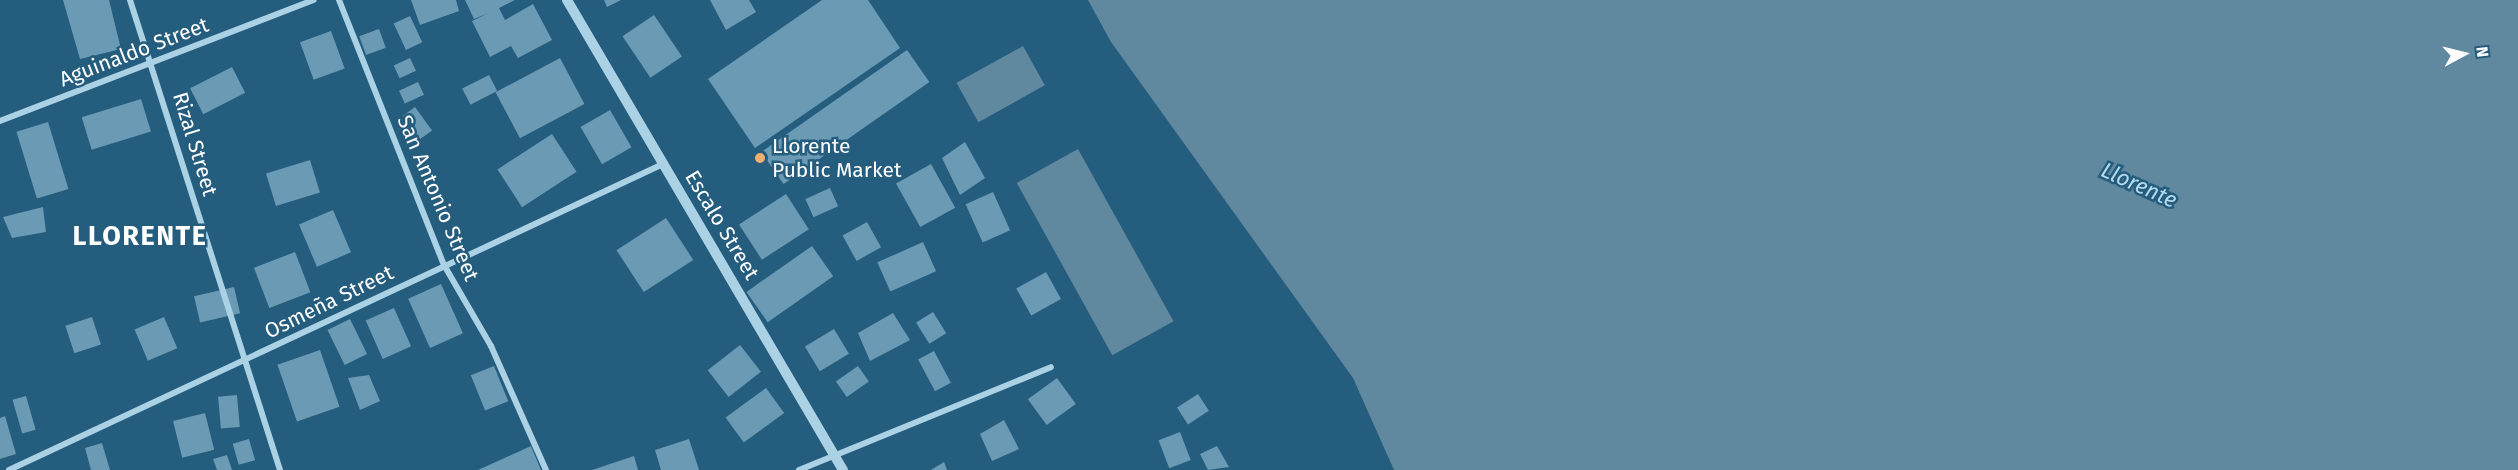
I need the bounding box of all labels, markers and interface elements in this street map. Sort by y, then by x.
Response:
street label: Aguinaldo Street [56,12,212,92]
north arrow [2434,24,2494,84]
text: N [2472,45,2492,58]
street label: Rizal Street [167,89,223,199]
street label: San Antonio Street [392,111,484,285]
place label: Llorente Public Market [772,133,901,183]
marker: Llorente Public Market [753,151,767,165]
water label: Llorente [2097,157,2181,213]
street label: Escalo Street [680,166,764,284]
district label: LLORENTE [73,221,207,253]
street label: Osmeña Street [261,260,397,344]

